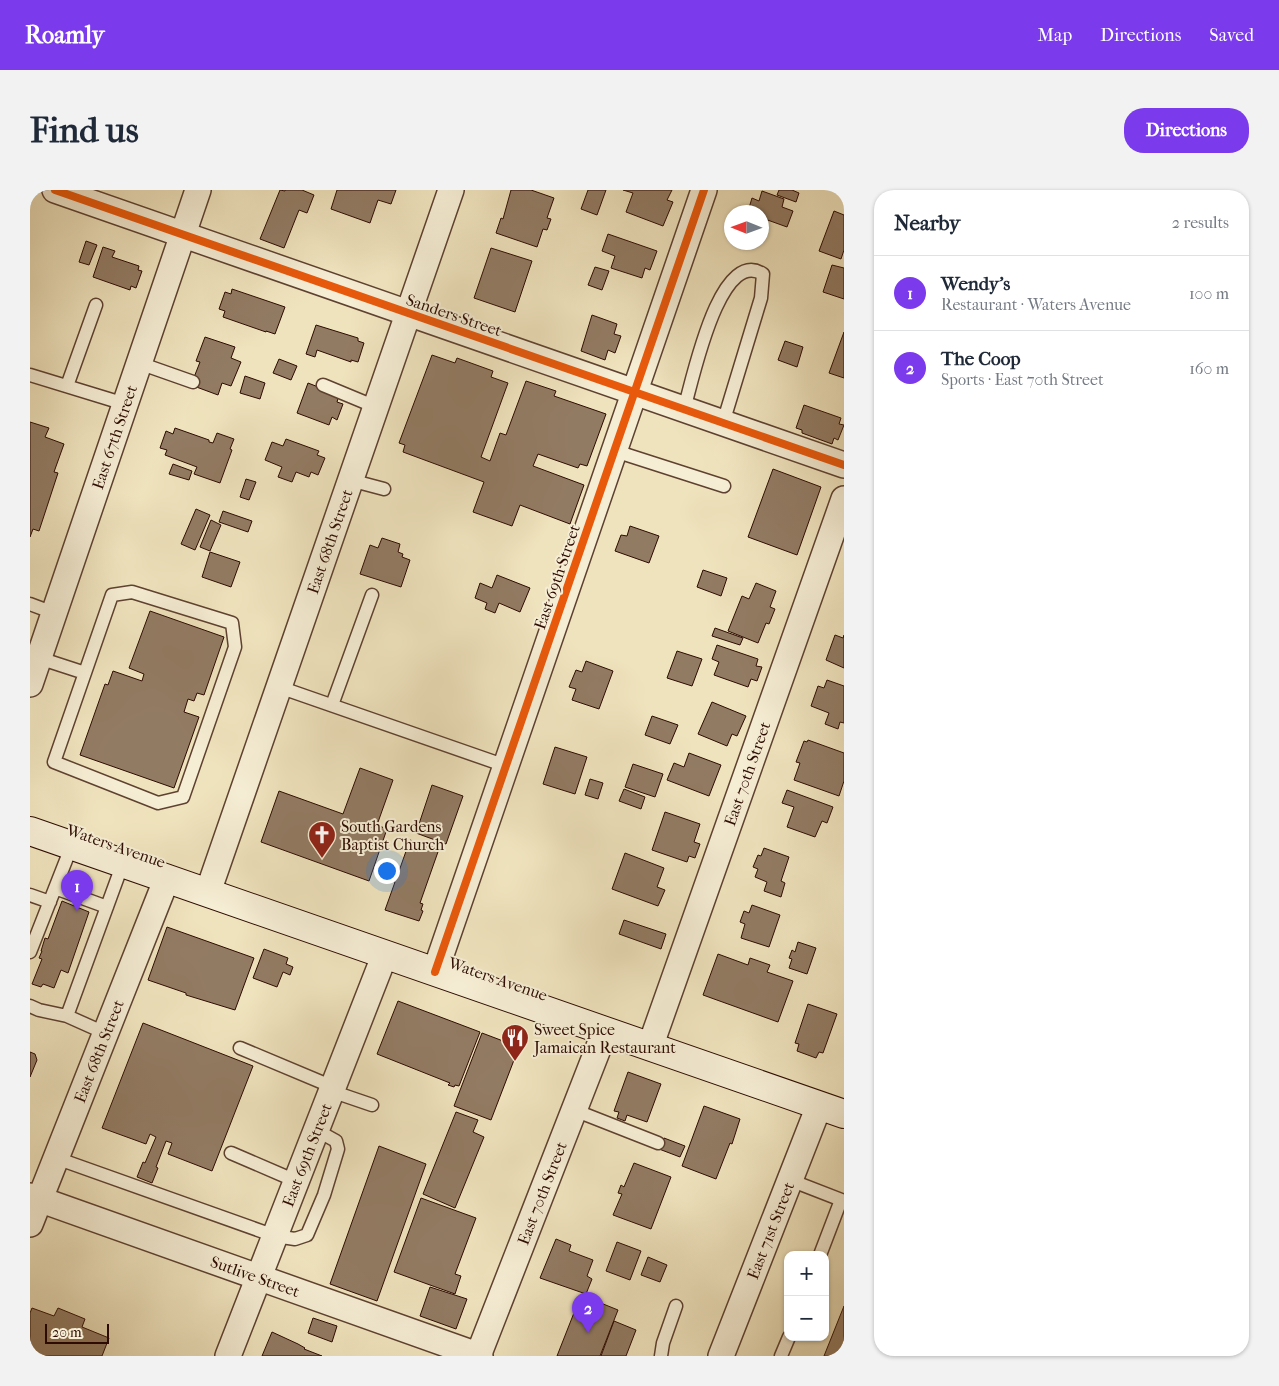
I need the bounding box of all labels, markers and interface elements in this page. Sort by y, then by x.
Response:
text: Roamly [25,21,104,49]
text: Map [1038,25,1072,46]
text: Directions [1100,25,1181,46]
text: Saved [1209,25,1254,46]
button: Directions [1124,108,1249,153]
text: Find us [30,110,139,151]
north arrow [724,205,769,250]
text: Nearby [894,211,960,235]
text: 2 results [1172,213,1229,232]
text: Wendy's [941,273,1010,295]
text: 1 [907,284,913,303]
text: 100 m [1189,284,1229,303]
street label: Sanders Street [404,290,505,340]
text: Restaurant · Waters Avenue [941,295,1131,314]
text: The Coop [941,348,1021,370]
text: 2 [906,359,914,378]
text: 160 m [1189,359,1229,378]
text: Sports · East 70th Street [941,370,1104,389]
street label: East 67th Street [88,382,141,492]
street label: East 68th Street [302,486,356,596]
street label: East 69th Street [530,522,584,632]
street label: East 70th Street [720,719,774,828]
place label: South Gardens Baptist Church [341,817,444,854]
street label: Waters Avenue [63,820,168,872]
church icon: South Gardens Baptist Church [307,820,337,859]
your location [374,858,400,884]
pin: 1 [61,870,93,911]
street label: Waters Avenue [445,953,550,1005]
street label: East 68th Street [70,996,128,1105]
place label: Sweet Spice Jamaican Restaurant [532,1020,676,1057]
restaurant icon: Sweet Spice Jamaican Restaurant [500,1023,530,1062]
street label: East 69th Street [278,1100,335,1209]
street label: East 70th Street [513,1138,571,1247]
street label: East 71st Street [743,1179,798,1282]
map controls [784,1251,829,1341]
button: + [784,1251,829,1296]
street label: Sutlive Street [208,1252,303,1301]
pin: 2 [572,1292,604,1333]
button: − [784,1296,829,1341]
scale bar [45,1321,109,1344]
text: 20 m [52,1324,82,1341]

